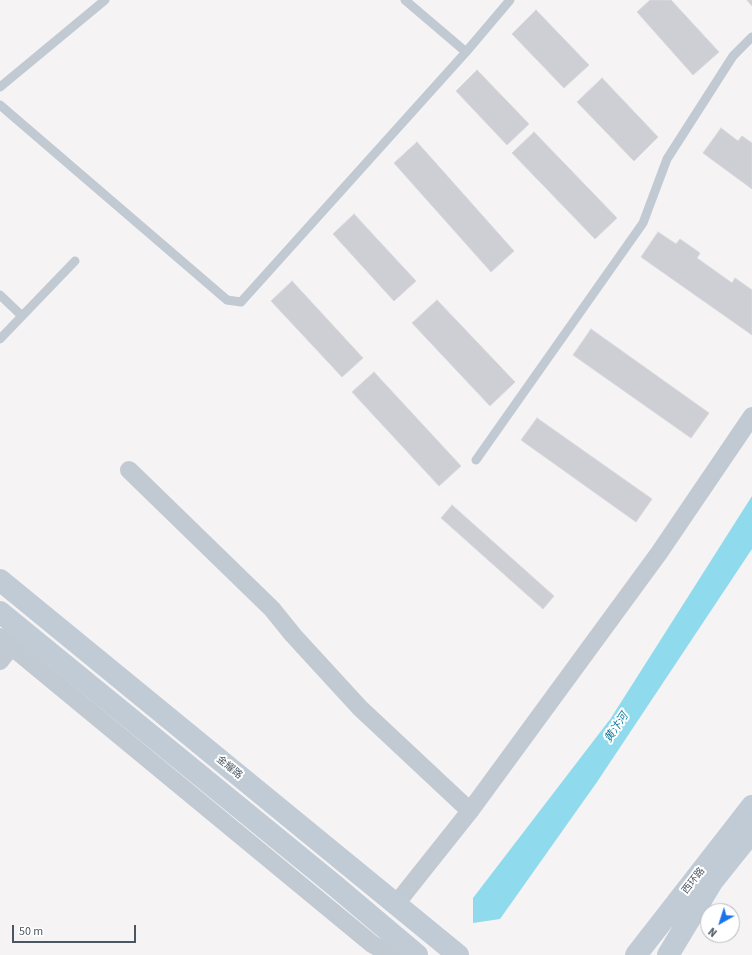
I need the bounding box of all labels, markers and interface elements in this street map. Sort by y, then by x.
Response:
water label: 黄汴河 [602,711,632,745]
street label: 金耀路 [214,754,244,782]
street label: 西环路 [680,865,708,897]
north arrow [700,903,740,943]
scale bar [14,917,138,943]
text: 50 m [19,923,43,940]
text: N [705,924,720,940]

